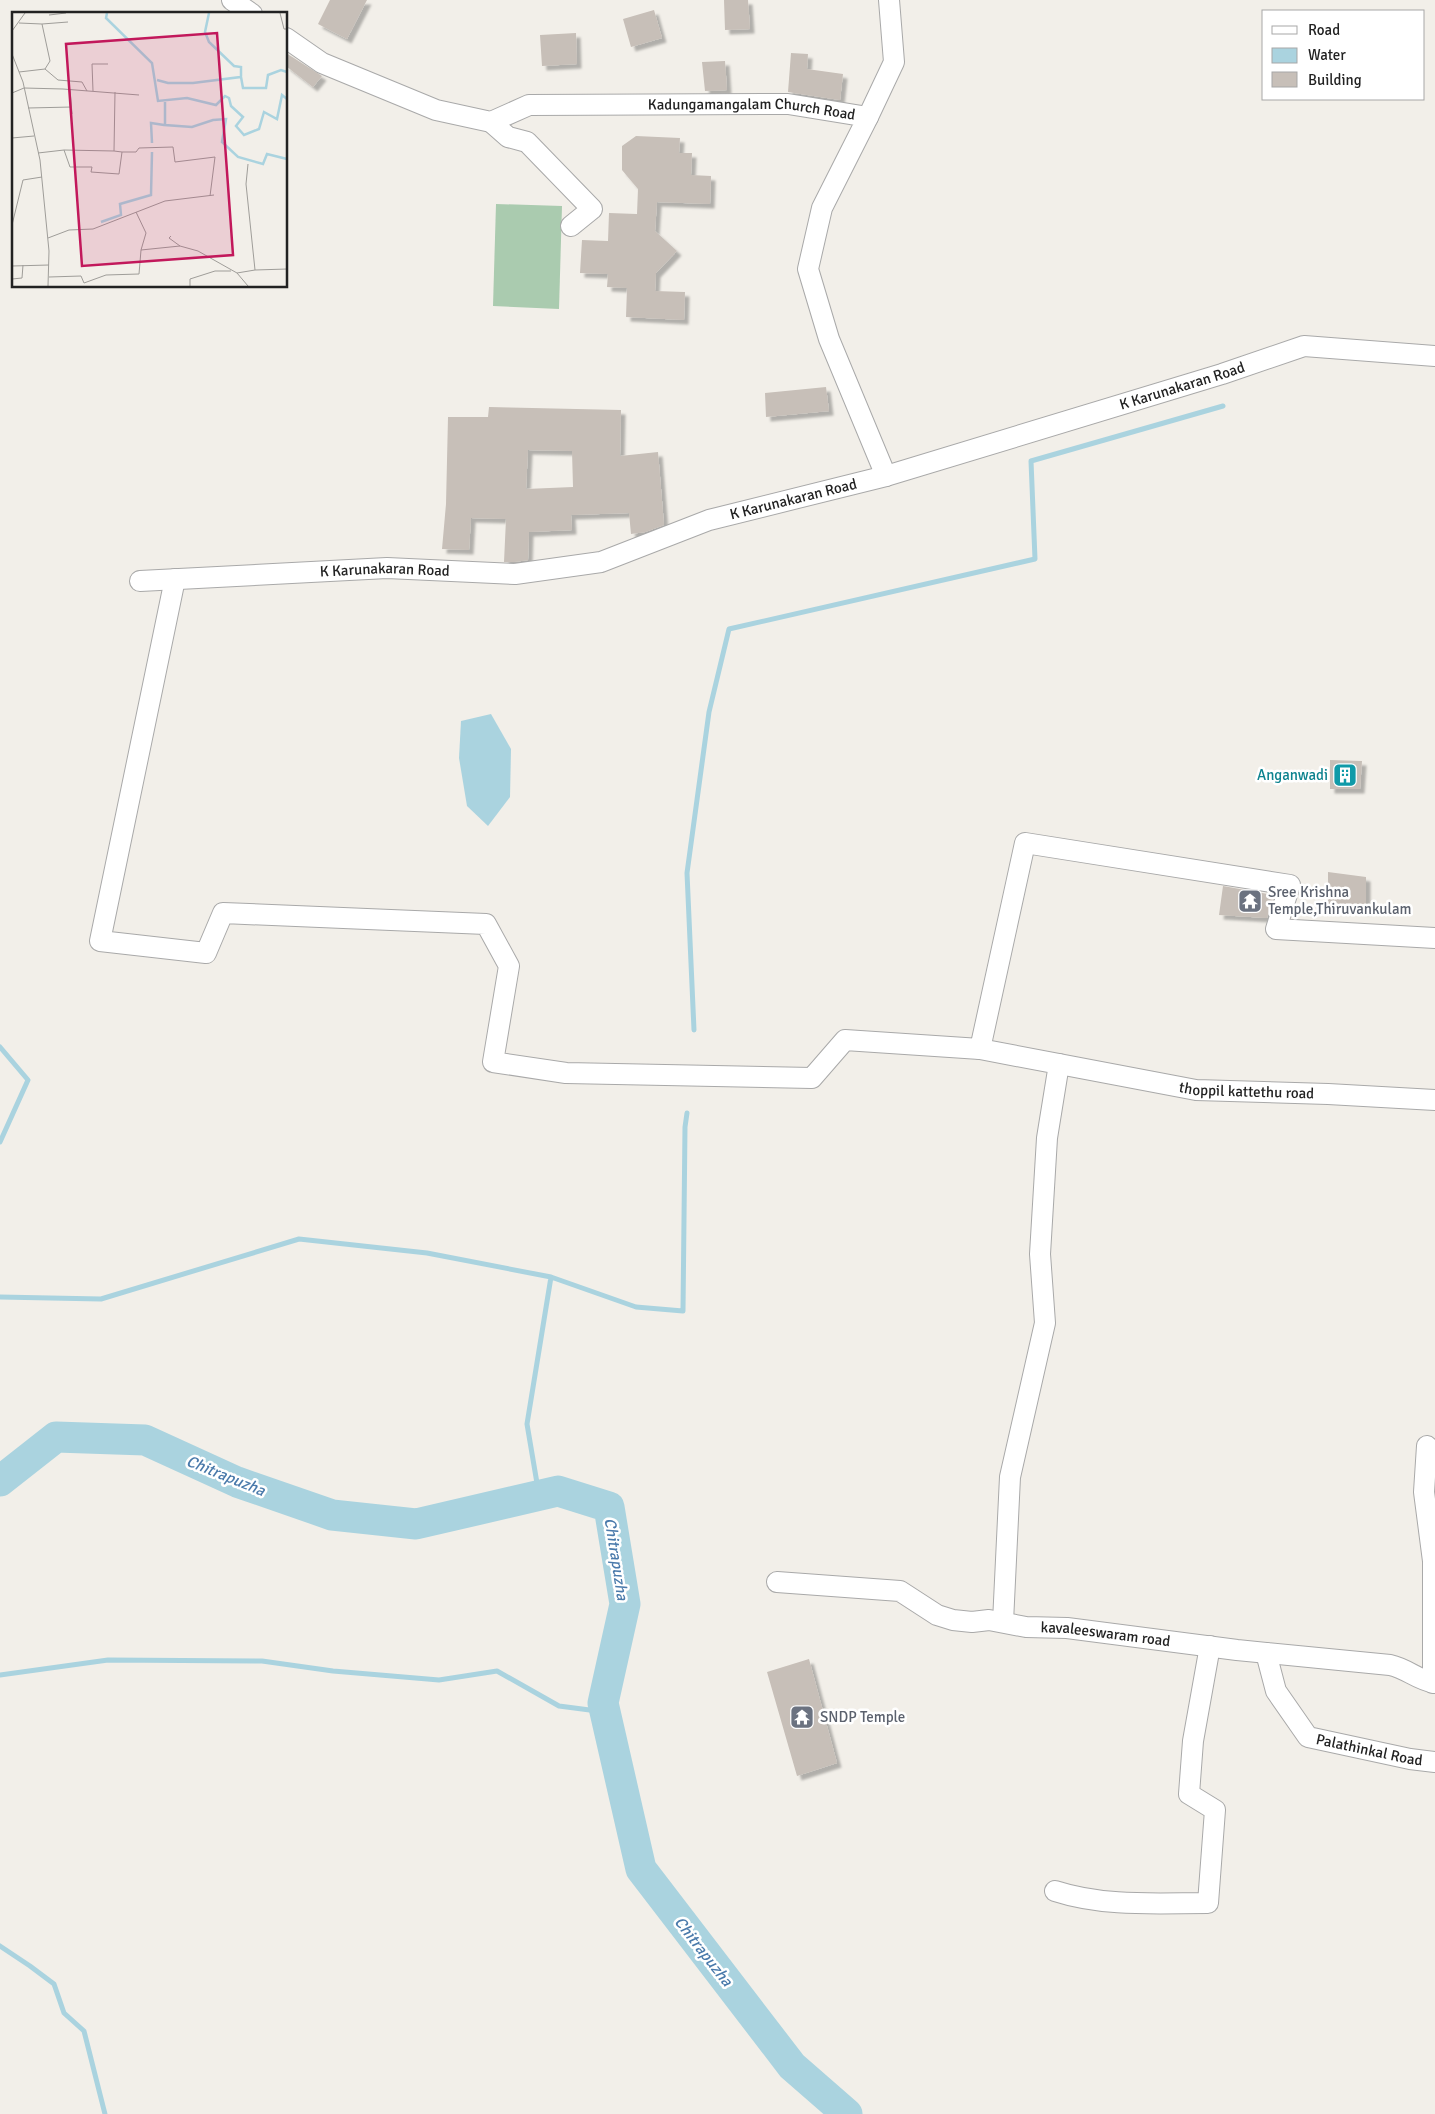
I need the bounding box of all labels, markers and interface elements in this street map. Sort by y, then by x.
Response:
legend [1262,10,1425,100]
inset map [12,12,288,288]
text: Road [1308,21,1340,39]
text: Water [1308,46,1346,64]
text: Building [1308,71,1362,89]
street label: Kadungamangalam Church Road [648,95,857,124]
street label: K Karunakaran Road [1117,358,1247,414]
street label: K Karunakaran Road [728,475,859,523]
street label: K Karunakaran Road [319,559,450,581]
building icon: Anganwadi [1332,762,1358,788]
place label: Anganwadi [1257,766,1328,784]
place label: Sree Krishna Temple,Thiruvankulam [1268,883,1411,918]
temple icon: Sree Krishna Temple,Thiruvankulam [1237,888,1263,914]
street label: thoppil kattethu road [1178,1078,1314,1103]
water label: Chitrapuzha [183,1451,269,1501]
water label: Chitrapuzha [600,1516,633,1603]
street label: kavaleeswaram road [1041,1618,1171,1650]
temple icon: SNDP Temple [789,1704,815,1730]
place label: SNDP Temple [820,1708,905,1726]
street label: Palathinkal Road [1314,1730,1424,1769]
water label: Chitrapuzha [670,1913,737,1991]

